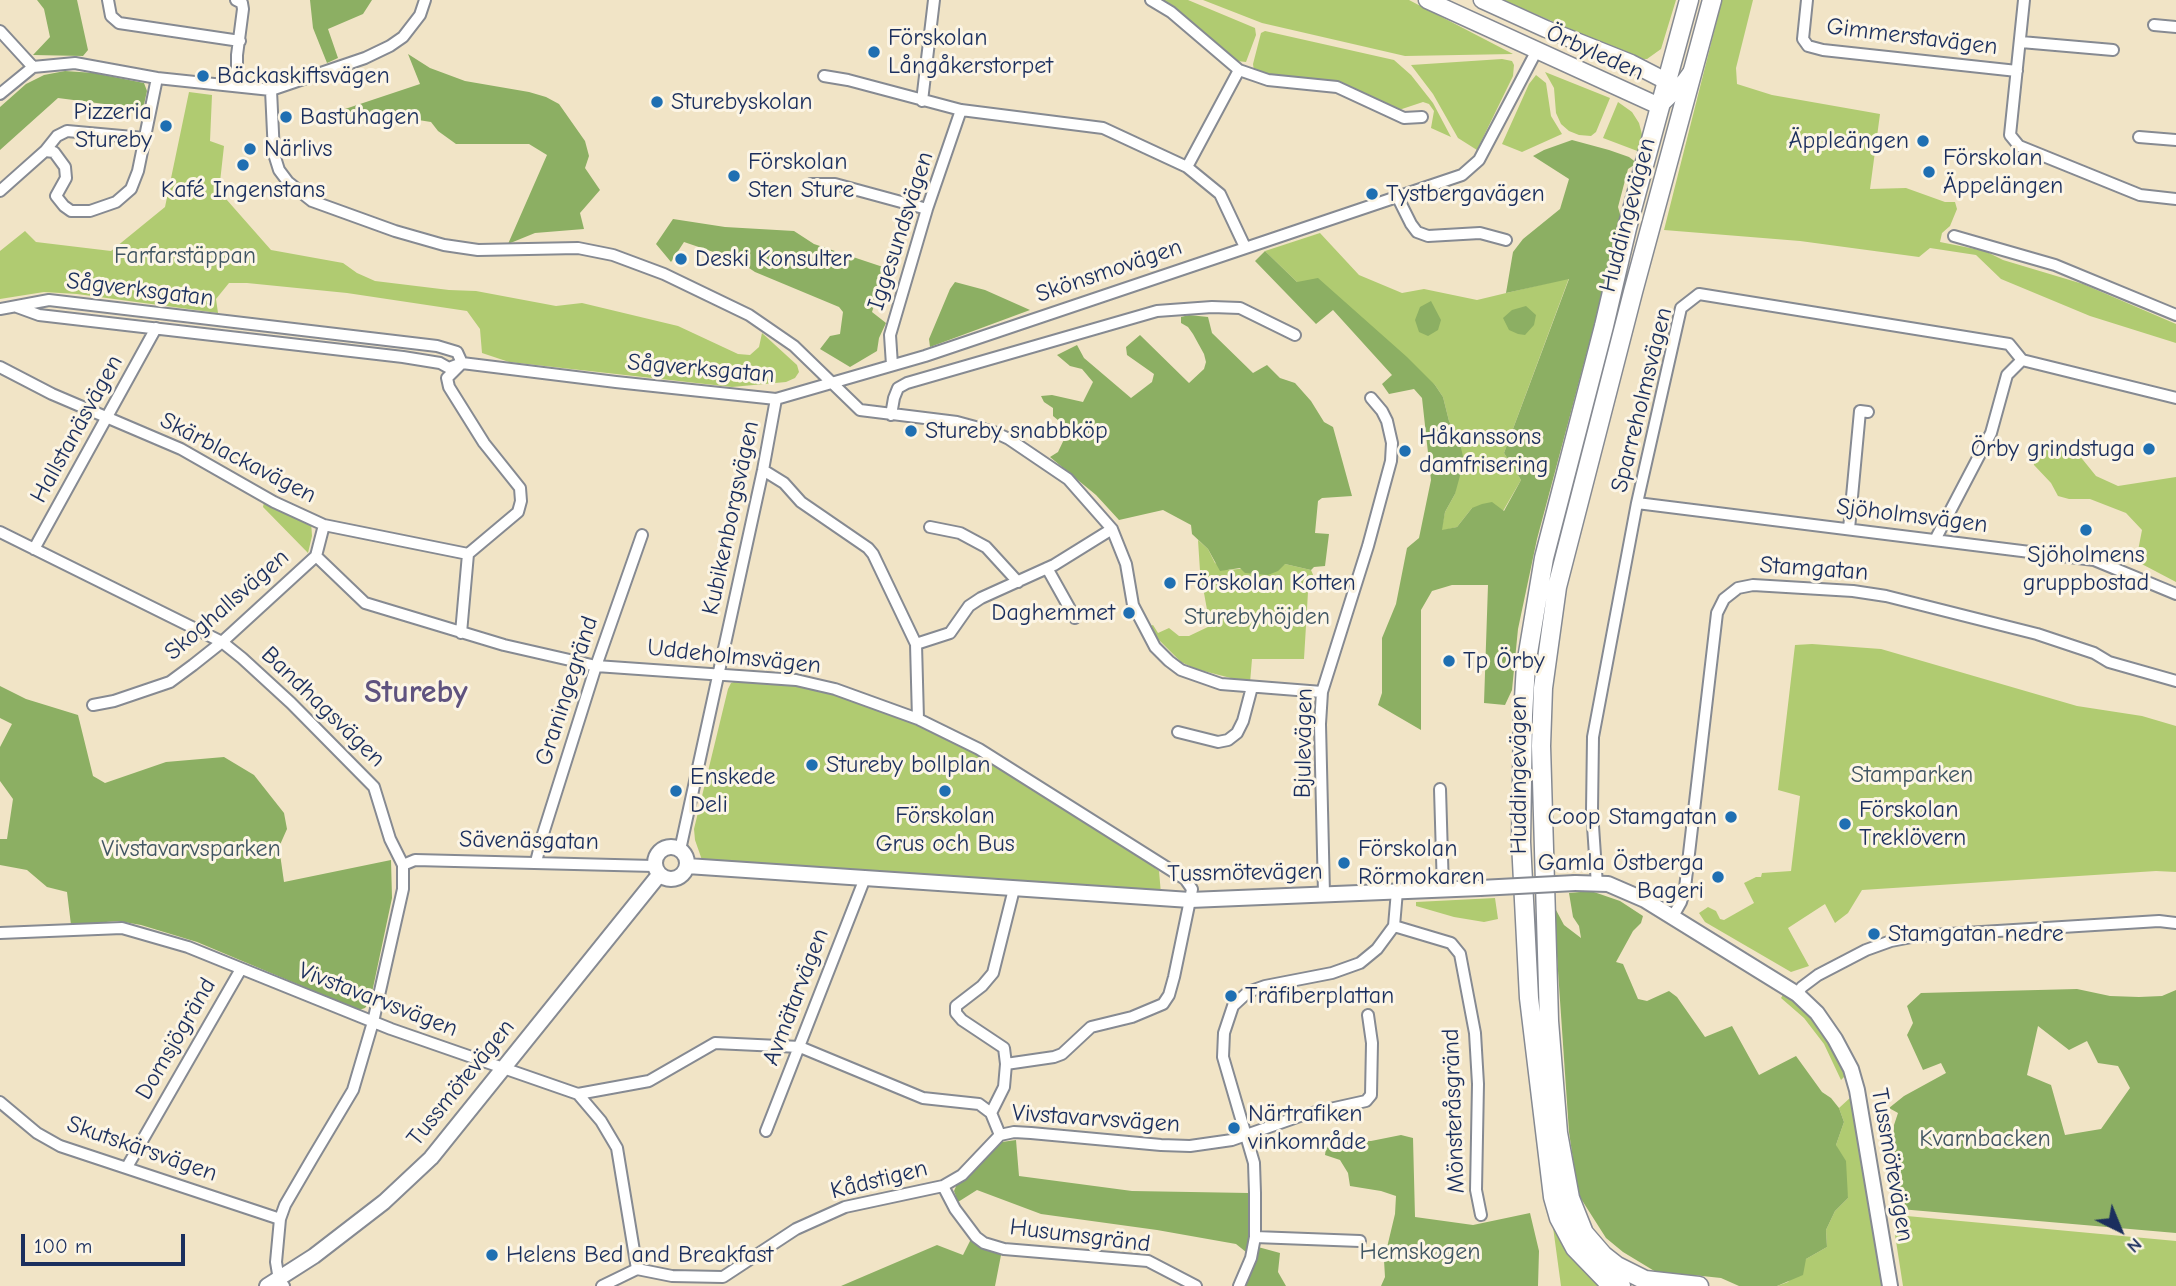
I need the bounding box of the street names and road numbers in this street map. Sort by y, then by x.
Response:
street label: Gimmerstavägen [1825,12,1999,62]
street label: Örbyleden [1542,19,1648,87]
street label: Huddingevägen [1594,135,1662,295]
street label: Iggesundsvägen [862,148,940,314]
street label: Skönsmovägen [1032,233,1186,309]
street label: Sågverksgatan [65,267,215,313]
street label: Sparreholmsvägen [1605,305,1679,495]
street label: Sågverksgatan [626,348,776,390]
street label: Hallstanäsvägen [25,350,129,508]
street label: Skärblackavägen [155,406,321,510]
street label: Kubikenborgsvägen [696,418,766,618]
street label: Sjöholmsvägen [1835,492,1989,540]
street label: Skoghallsvägen [159,543,295,667]
street label: Stamgatan [1759,551,1869,587]
street label: Graningegränd [529,613,605,769]
street label: Uddeholmsvägen [646,634,822,680]
street label: Bandhagsvägen [255,641,391,773]
street label: Bjulevägen [1289,688,1319,798]
street label: Huddingevägen [1505,696,1533,854]
street label: Sävenäsgatan [459,825,599,857]
street label: Tussmötevägen [1167,857,1323,889]
street label: Avmätarvägen [757,925,835,1069]
street label: Vivstavarvsvägen [294,956,462,1044]
street label: Domsjögränd [130,973,222,1105]
street label: Tussmötevägen [401,1014,521,1152]
street label: Mönsteråsgränd [1437,1028,1471,1194]
street label: Tussmötevägen [1864,1086,1920,1244]
street label: Vivstavarvsvägen [1011,1099,1181,1139]
street label: Skutskärsvägen [63,1110,221,1188]
street label: Kådstigen [828,1154,930,1206]
street label: Husumsgränd [1008,1213,1152,1259]

